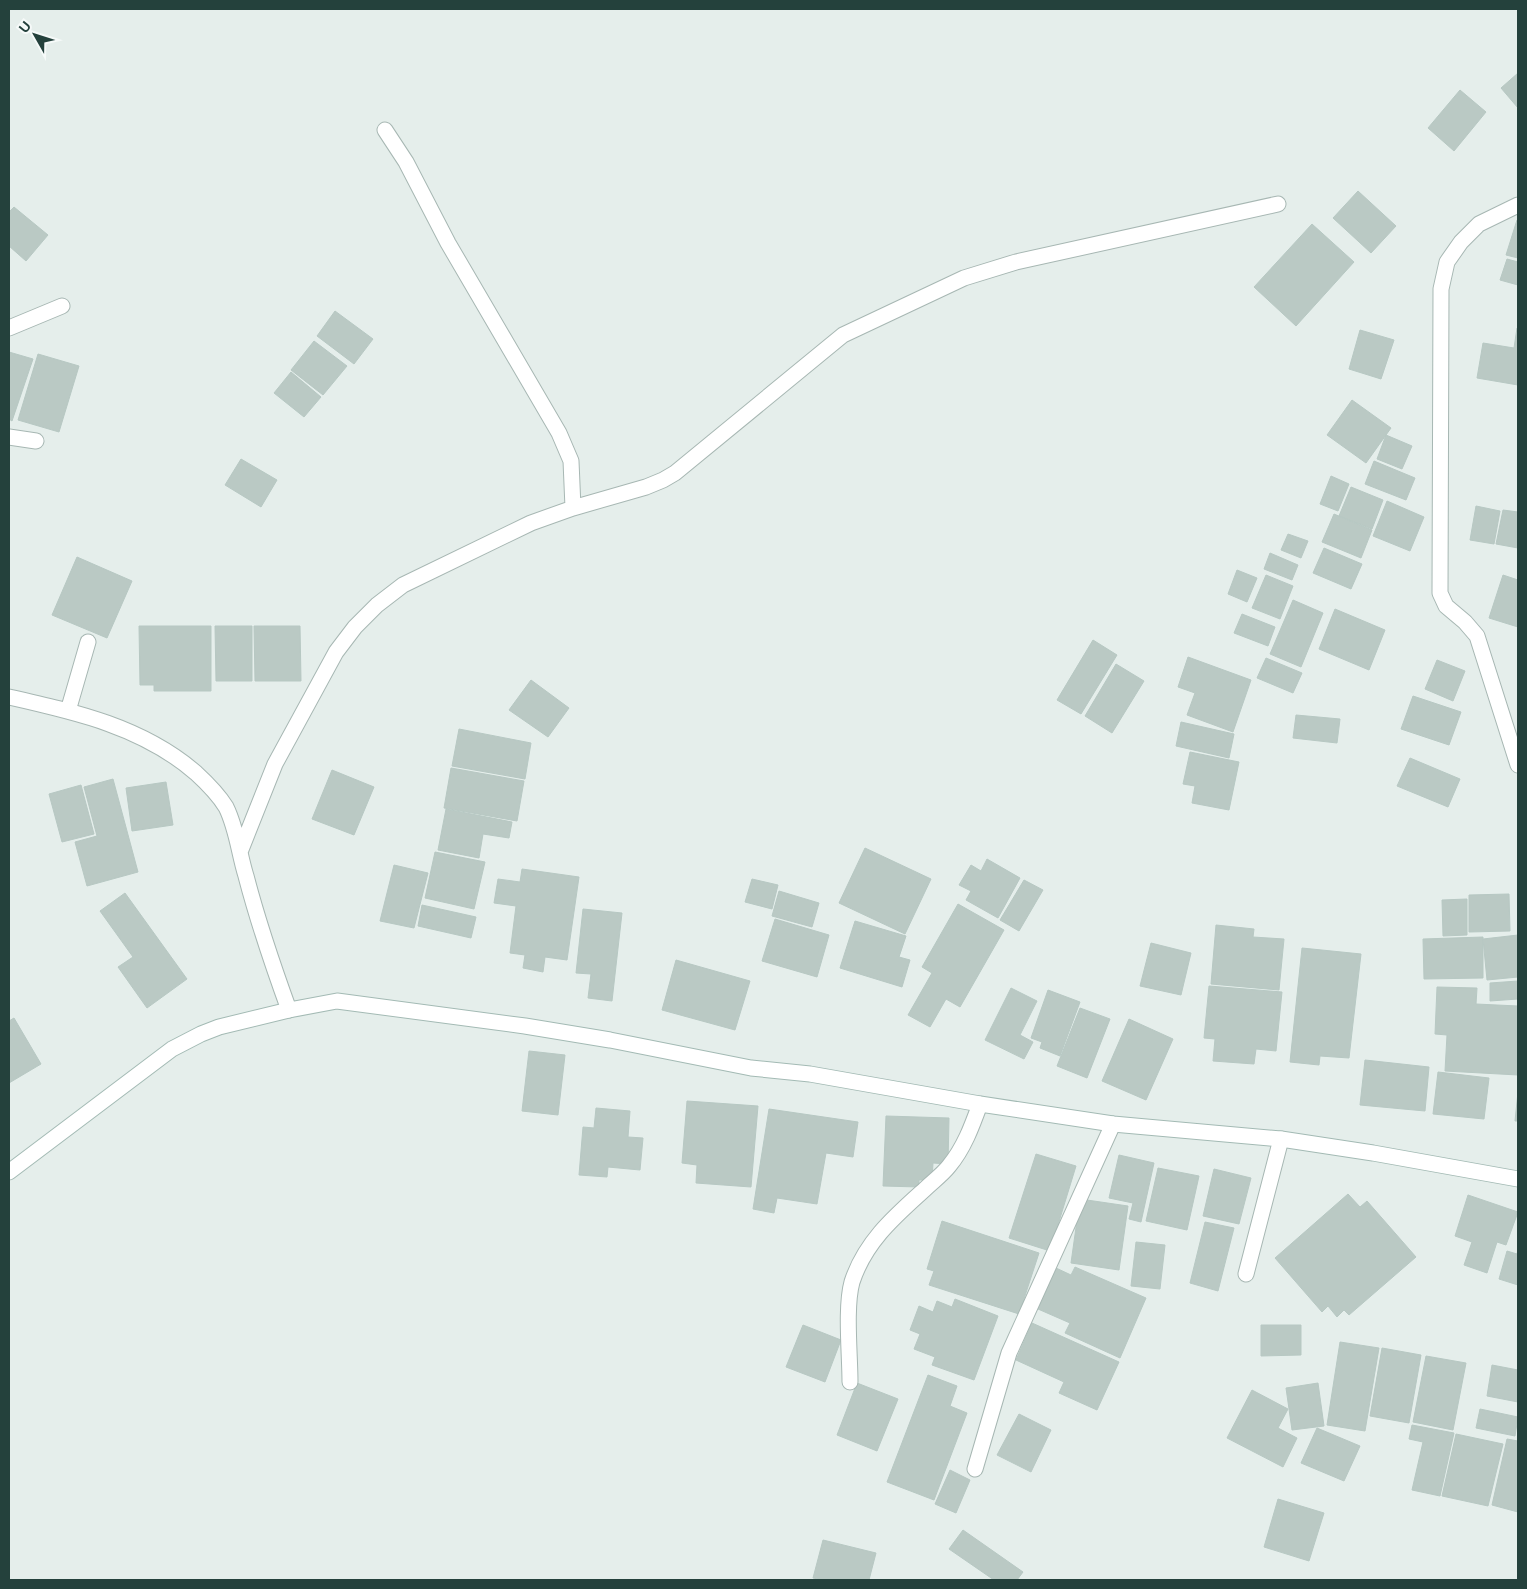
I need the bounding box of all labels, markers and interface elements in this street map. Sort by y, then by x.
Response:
north arrow [10,10,60,60]
text: U [15,18,34,36]

